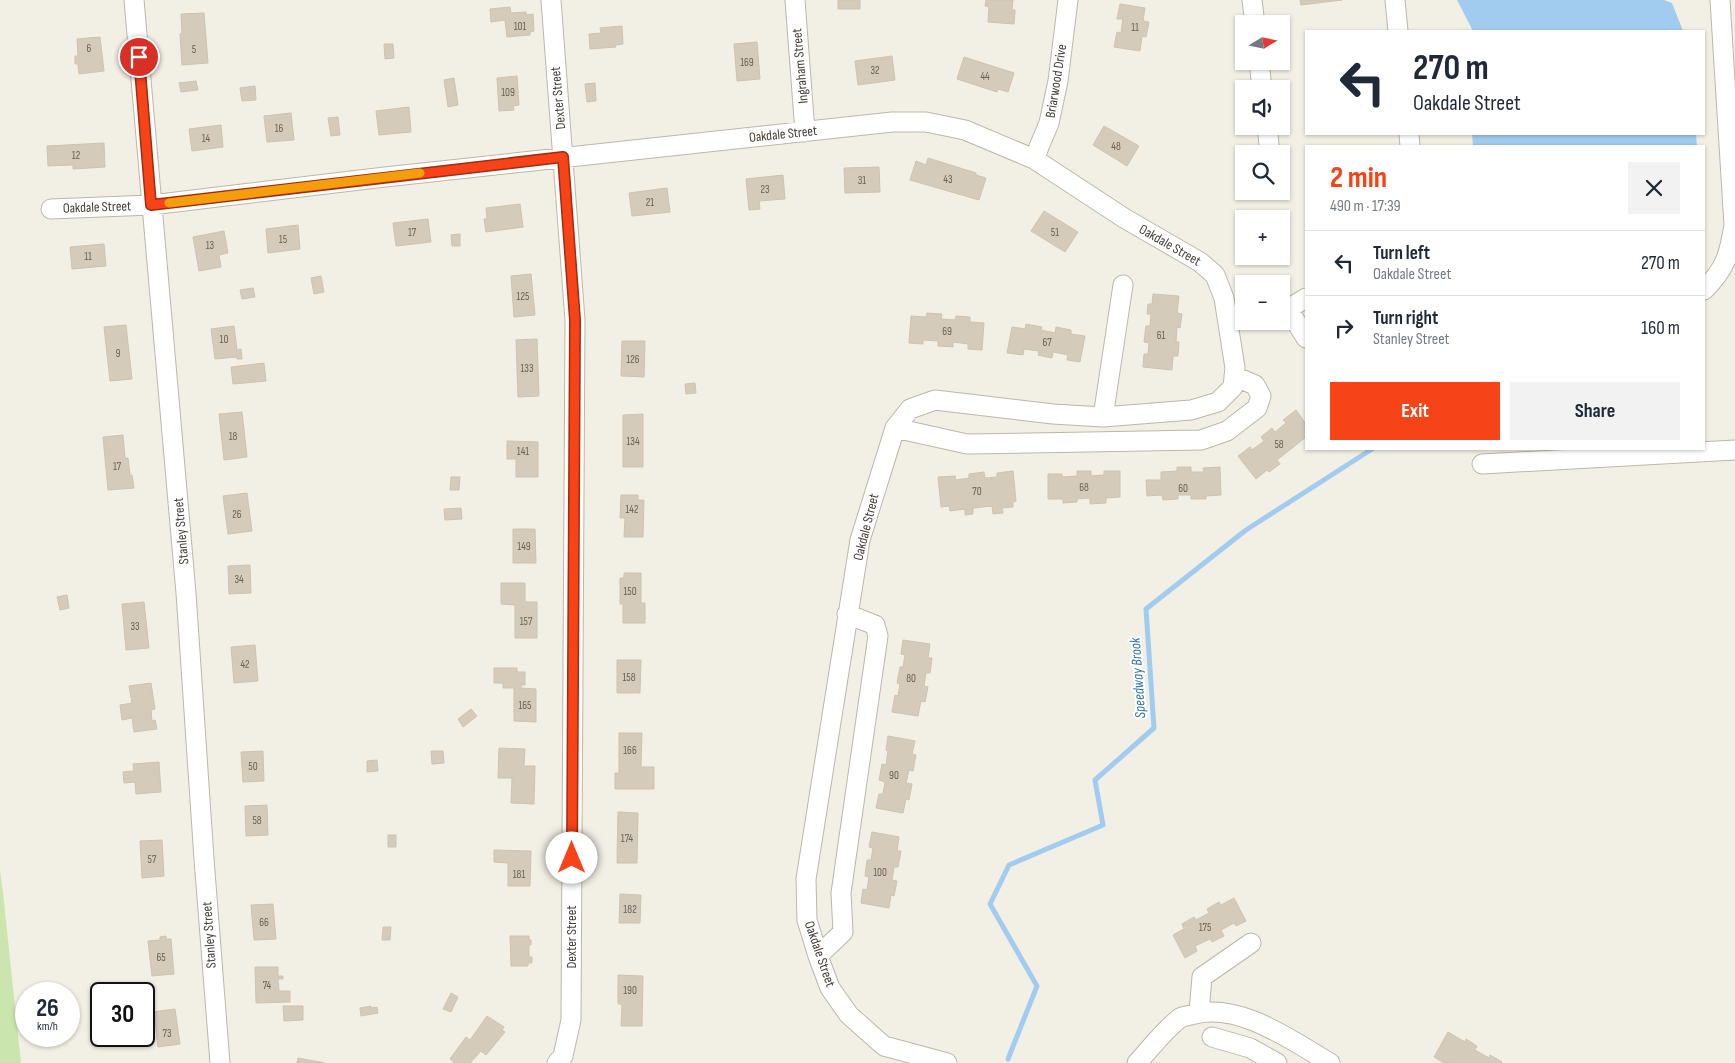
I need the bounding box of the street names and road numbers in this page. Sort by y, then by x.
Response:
street label: Ingraham Street [788,28,812,104]
street label: Briarwood Drive [1042,43,1070,119]
street label: Dexter Street [547,66,569,130]
street label: Oakdale Street [748,122,818,146]
street label: Oakdale Street [62,197,132,217]
street label: Oakdale Street [1136,221,1204,269]
street label: Oakdale Street [849,492,883,562]
street label: Stanley Street [170,497,192,565]
street label: Stanley Street [198,901,220,969]
street label: Dexter Street [563,905,580,969]
street label: Oakdale Street [801,919,839,989]

